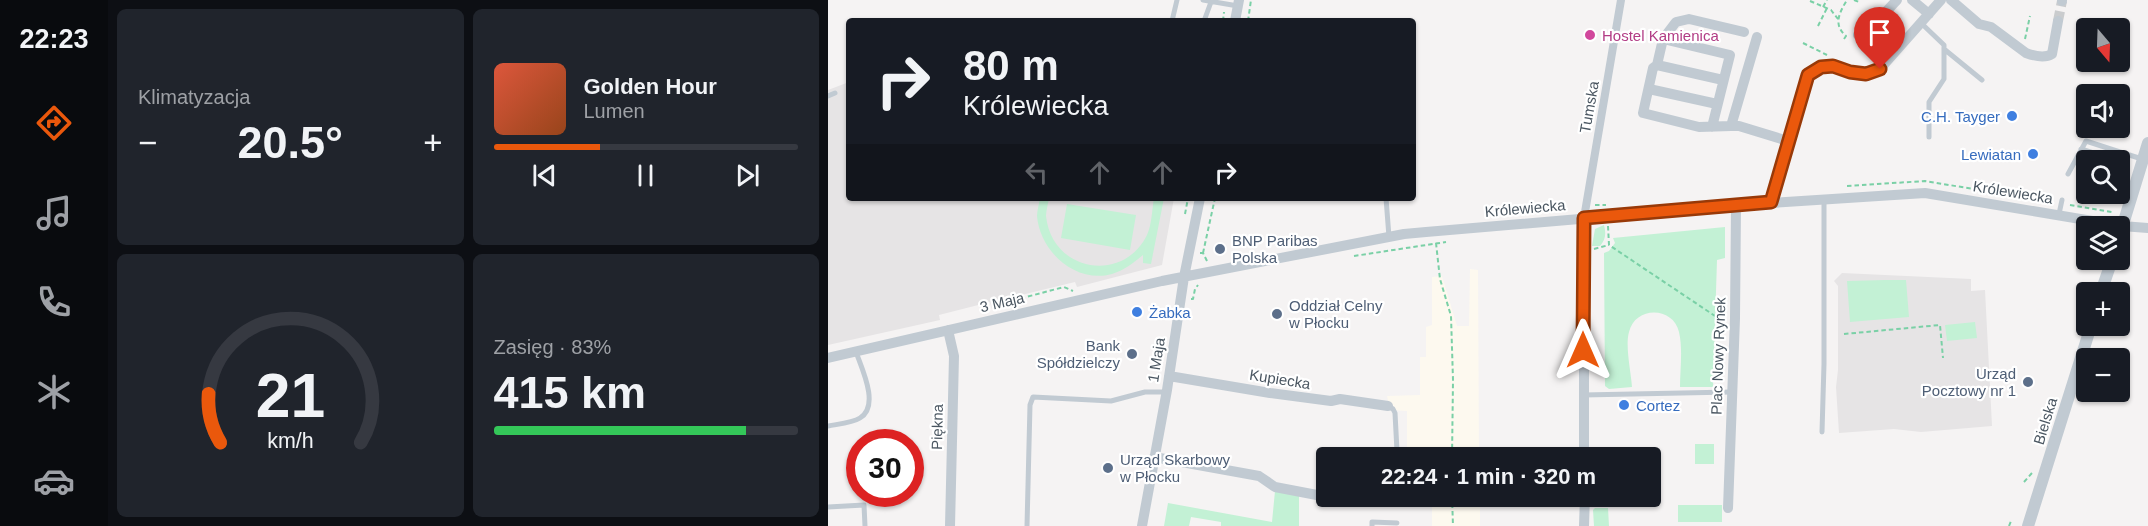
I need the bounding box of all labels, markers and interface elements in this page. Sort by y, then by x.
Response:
pin [1854,7,1905,69]
icon: arrive [1863,16,1896,49]
north arrow [2076,18,2130,72]
map controls [2076,18,2130,402]
text: 22:23 [19,24,89,54]
place label: Hostel Kamienica [1602,27,1719,44]
marker: Hostel Kamienica [1583,28,1597,42]
icon: right [864,42,942,120]
text: 80 m [963,42,1059,89]
text: Golden Hour [584,74,717,99]
street label: Tumska [1576,79,1602,134]
button: sound [2076,84,2130,138]
text: Klimatyzacja [138,86,250,108]
text: Królewiecka [963,91,1109,121]
text: Lumen [584,100,645,122]
icon: directions [33,102,75,144]
place label: C.H. Tayger [1921,108,2000,125]
marker: C.H. Tayger [2005,109,2019,123]
text: 20.5° [237,117,343,168]
text: − [138,124,157,161]
text: + [423,124,443,161]
place label: Lewiatan [1961,146,2021,163]
marker: Lewiatan [2026,147,2040,161]
button: search [2076,150,2130,204]
icon: left [1020,156,1053,189]
icon: ahead [1083,156,1116,189]
icon: ahead [1146,156,1179,189]
icon: right [1209,156,1242,189]
icon: previous [528,159,561,192]
icon: pause [629,159,662,192]
icon: next [731,159,764,192]
street label: Królewiecka [1972,177,2055,207]
icon: music [33,192,75,234]
street label: Królewiecka [1484,196,1567,220]
button: layers [2076,216,2130,270]
place label: BNP Paribas Polska [1232,232,1318,266]
marker: BNP Paribas Polska [1213,242,1227,256]
icon: phone [33,281,75,323]
button: + [2076,282,2130,336]
street label: 3 Maja [978,289,1026,315]
street label: Plac Nowy Rynek [1707,296,1729,415]
place label: Oddział Celny w Płocku [1288,297,1383,331]
place label: Żabka [1149,304,1191,321]
marker: Żabka [1130,305,1144,319]
marker: Oddział Celny w Płocku [1270,307,1284,321]
position arrow [1551,318,1615,382]
text: Zasięg · 83% [494,336,611,358]
street label: 1 Maja [1144,336,1168,384]
place label: Bank Spółdzielczy [1037,337,1120,371]
marker: Bank Spółdzielczy [1125,347,1139,361]
button: − [2076,348,2130,402]
text: 21 [256,361,325,430]
place label: Urząd Pocztowy nr 1 [1922,365,2016,399]
street label: Kupiecka [1248,366,1312,392]
text: 415 km [494,367,646,418]
icon: climate [33,371,75,413]
marker: Urząd Pocztowy nr 1 [2021,375,2035,389]
street label: Bielska [2030,395,2060,447]
place label: Cortez [1636,397,1680,414]
marker: Cortez [1617,398,1631,412]
street label: Piękna [928,403,946,450]
text: km/h [267,429,313,453]
speed limit sign: 30 [846,429,924,507]
place label: Urząd Skarbowy w Płocku [1119,451,1231,485]
icon: car [33,460,75,502]
marker: Urząd Skarbowy w Płocku [1101,461,1115,475]
text: 22:24 · 1 min · 320 m [1381,464,1596,489]

